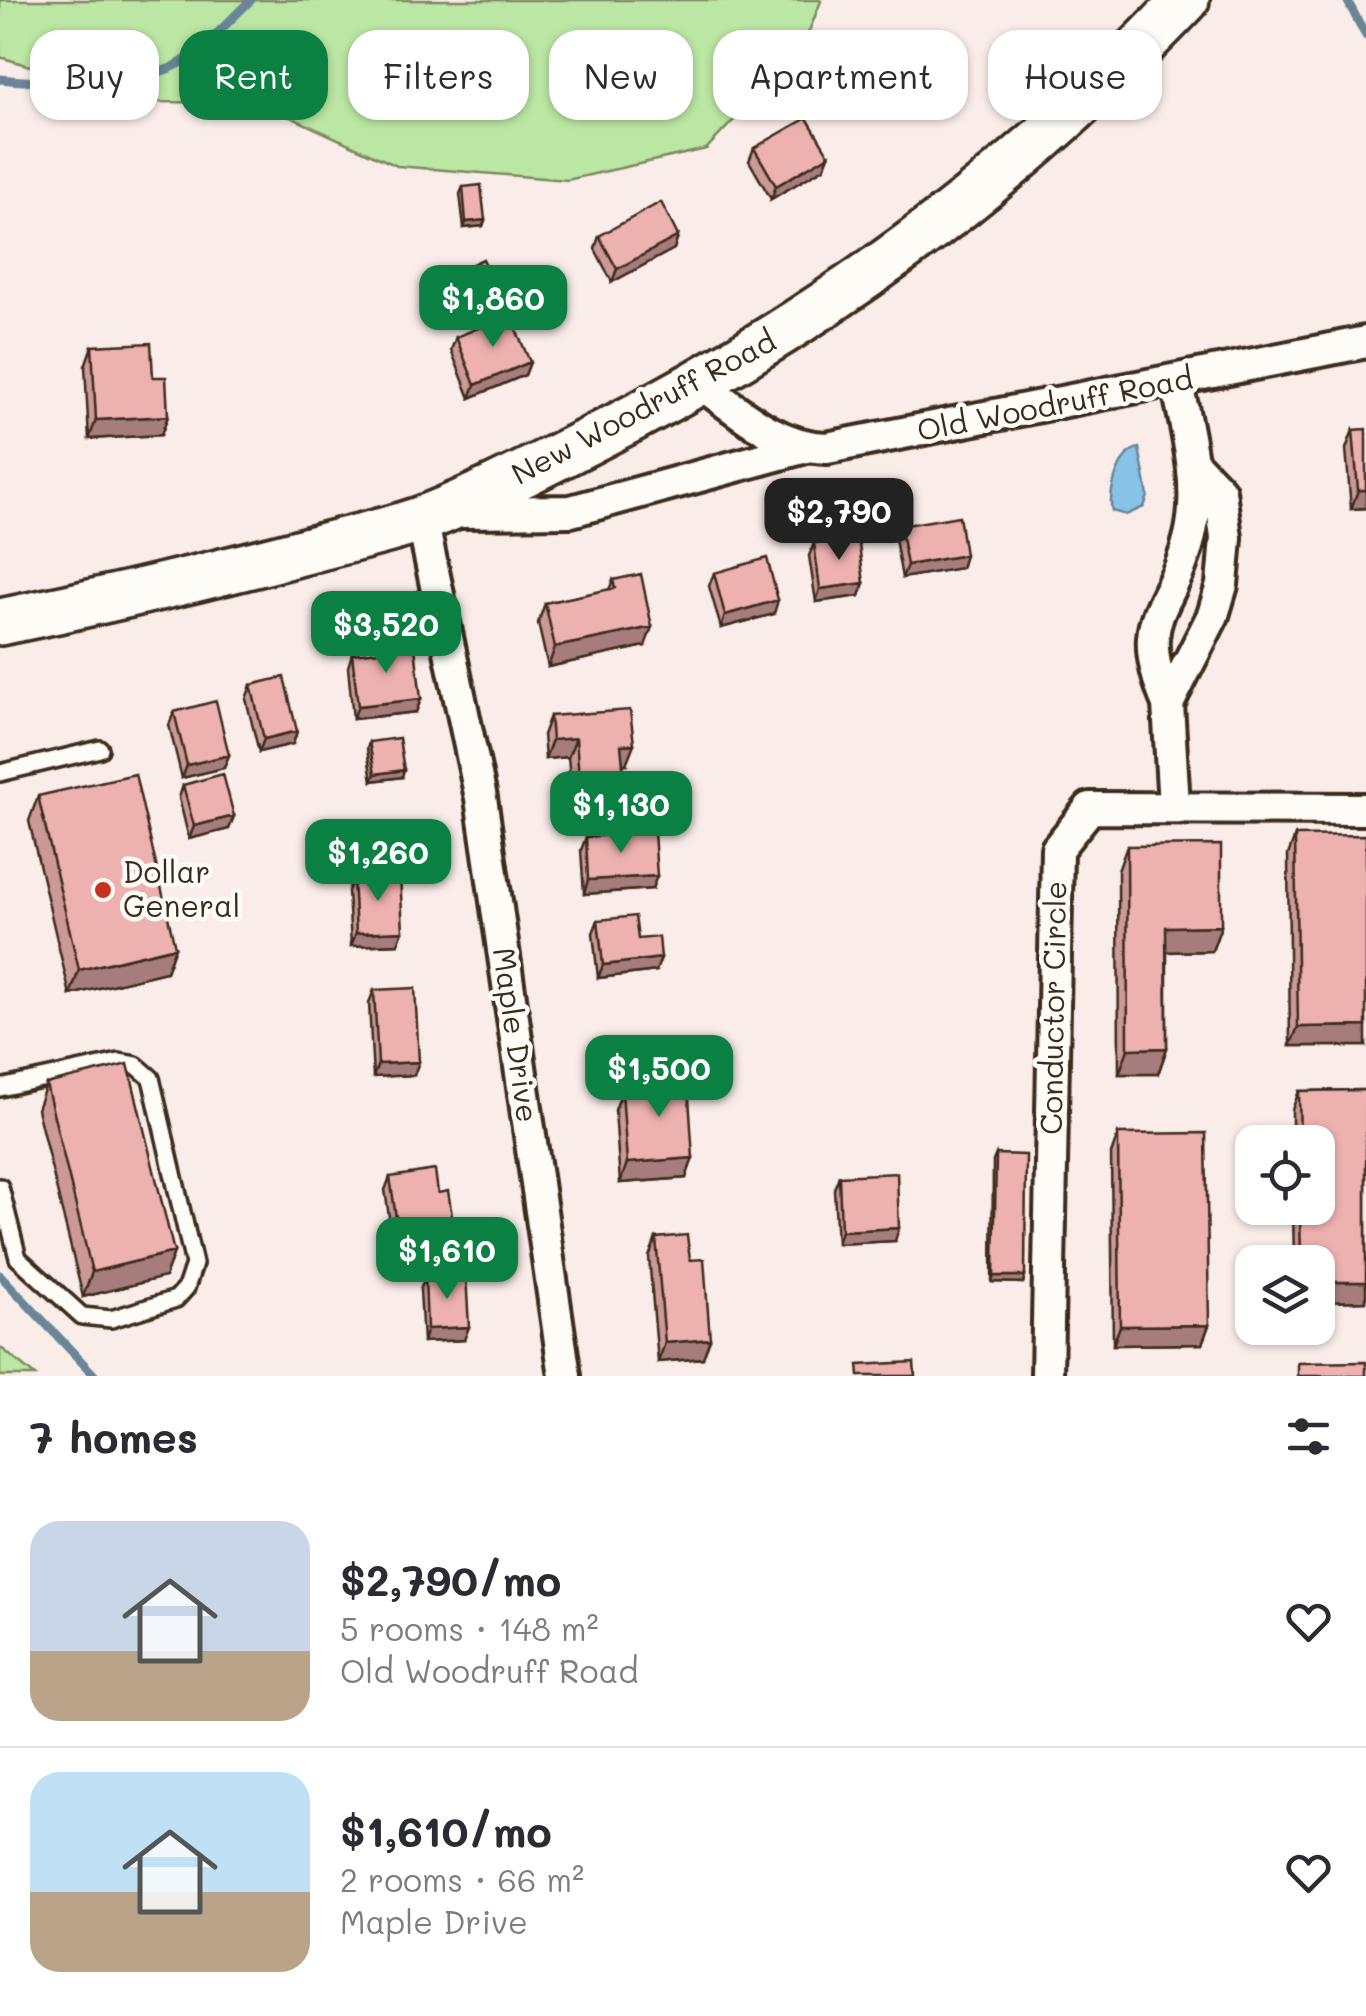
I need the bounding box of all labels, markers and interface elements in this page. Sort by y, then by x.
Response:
chip: Buy [30,30,159,120]
chip: Rent [179,30,328,120]
chip: Filters [348,30,529,120]
chip: New [549,30,693,120]
chip: Apartment [713,30,968,120]
chip: House [988,30,1162,120]
pin: $1,860 [412,265,574,350]
text: $1,860 [441,276,545,318]
street label: New Woodruff Road [504,320,782,493]
street label: Old Woodruff Road [913,357,1196,449]
pin: $2,790 [758,478,920,563]
text: $2,790 [786,489,892,531]
pin: $3,520 [305,591,467,676]
text: $3,520 [333,602,439,644]
pin: $1,130 [540,771,702,856]
text: $1,130 [572,782,670,824]
pin: $1,260 [297,819,459,904]
text: $1,260 [327,830,429,872]
place label: Dollar General [123,851,240,925]
marker: Dollar General [92,879,114,901]
street label: Conductor Circle [1030,881,1074,1135]
street label: Maple Drive [485,945,549,1125]
pin: $1,500 [578,1035,740,1120]
text: $1,500 [607,1046,711,1088]
map controls [1235,1125,1335,1345]
button: locate [1235,1125,1335,1225]
pin: $1,610 [366,1217,528,1302]
text: $1,610 [398,1228,496,1270]
button: layers [1235,1245,1335,1345]
text: 7 homes [30,1409,198,1464]
icon: filters [1281,1409,1336,1464]
text: $2,790/mo [340,1552,561,1607]
icon: home [110,1561,230,1681]
icon: heart [1281,1594,1336,1649]
text: 5 rooms · 148 m² [340,1607,599,1649]
text: Old Woodruff Road [340,1649,639,1691]
text: $1,610/mo [340,1803,552,1858]
icon: home [110,1812,230,1932]
icon: heart [1281,1845,1336,1900]
text: 2 rooms · 66 m² [340,1858,584,1900]
text: Maple Drive [340,1900,528,1942]

